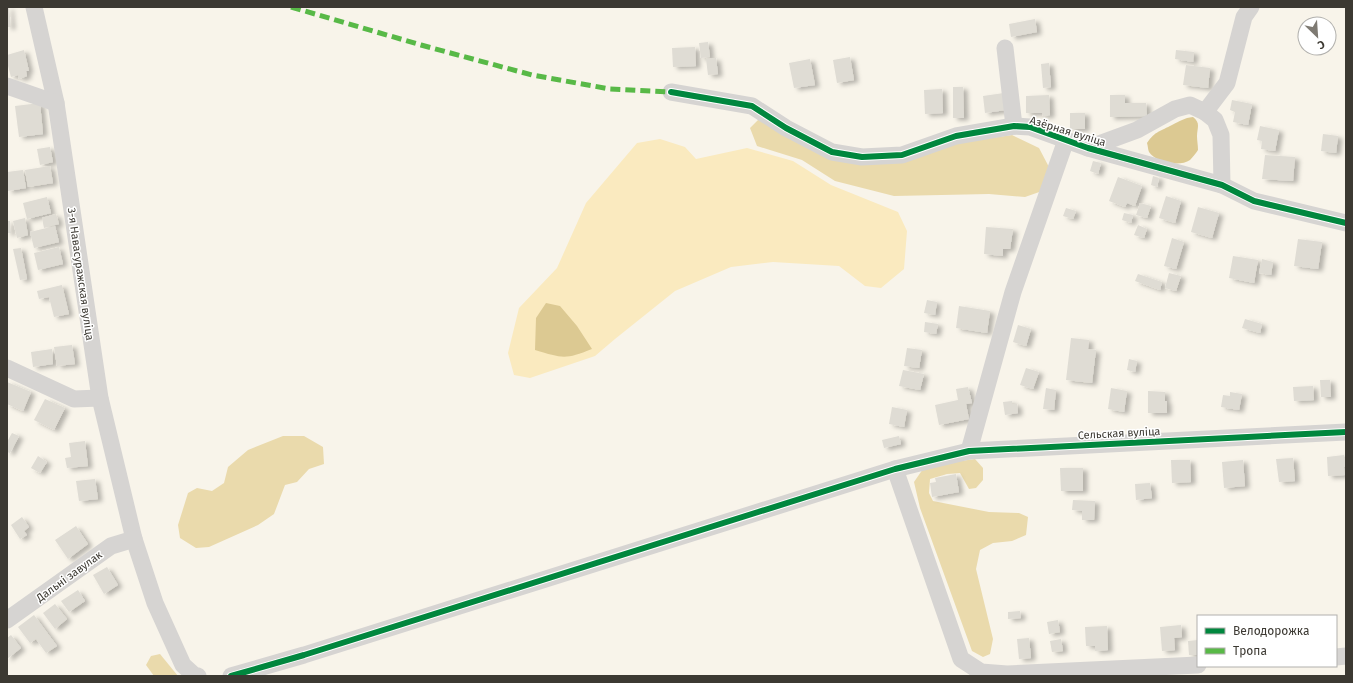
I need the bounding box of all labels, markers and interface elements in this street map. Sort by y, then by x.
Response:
north arrow [1297,16,1337,56]
text: С [1315,37,1327,52]
street label: Азёрная вуліца [1028,114,1108,149]
street label: 3-я Навасуражская вуліца [65,207,96,341]
street label: Сельская вуліца [1077,425,1161,442]
street label: Дальні завулак [33,548,105,605]
legend [1197,615,1337,667]
text: Велодорожка [1233,624,1309,638]
text: Тропа [1233,644,1267,658]

